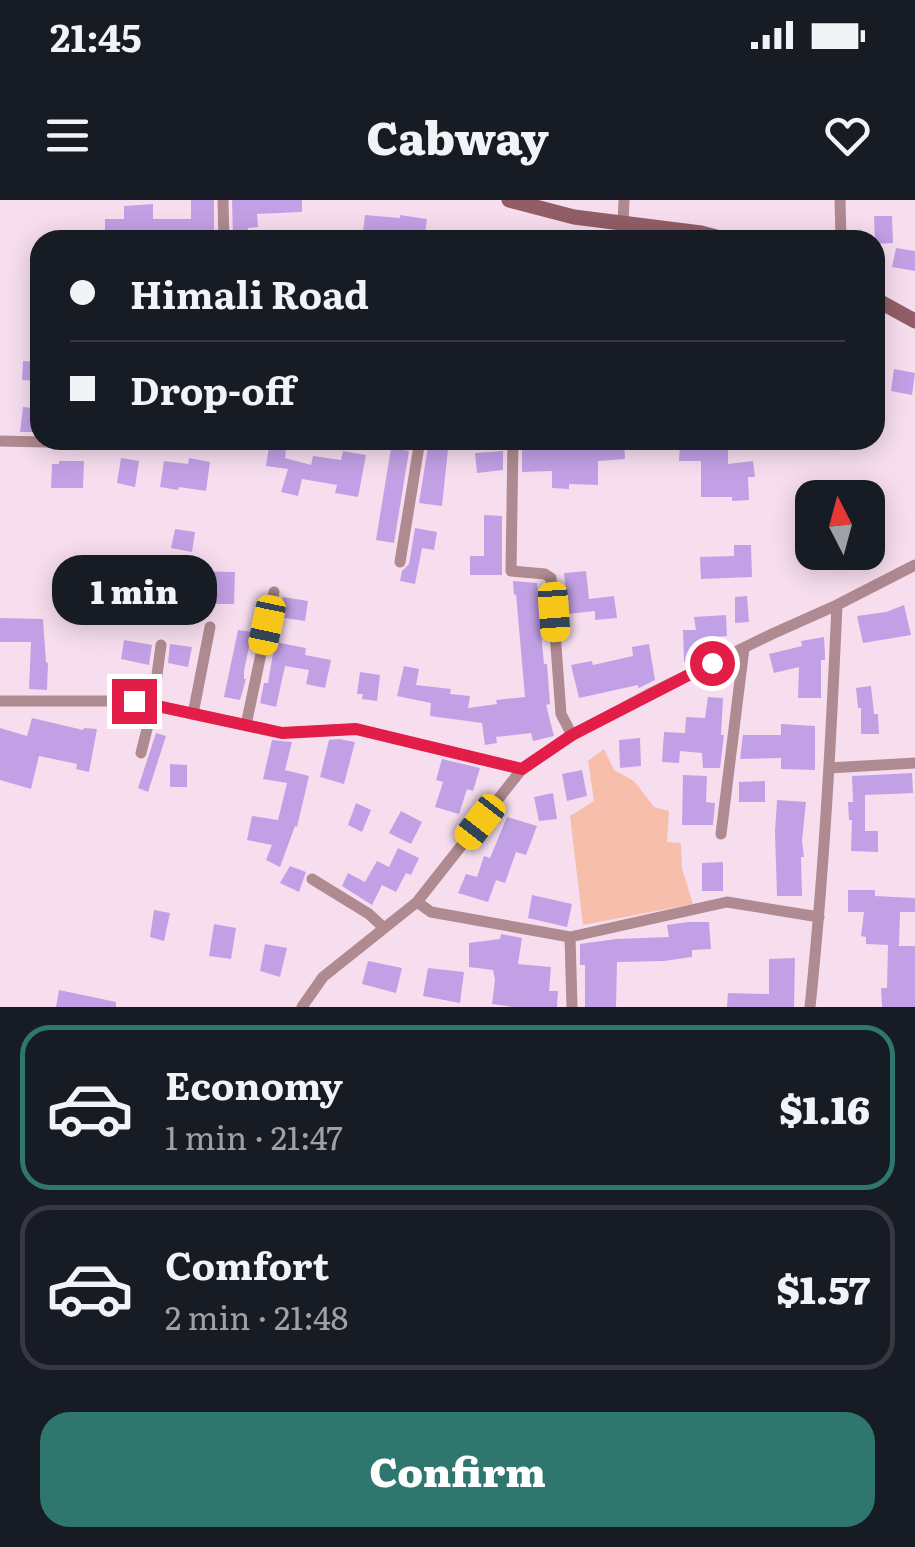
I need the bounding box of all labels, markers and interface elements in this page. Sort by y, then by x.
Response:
text: 21:45 [50,7,142,64]
text: Cabway [366,102,549,169]
icon: menu [40,108,95,163]
icon: heart [820,108,875,163]
text: Himali Road [130,264,369,321]
text: Drop-off [130,360,295,417]
north arrow [795,480,885,570]
map controls [795,480,885,570]
callout: 1 min [52,556,216,626]
text: 1 min [91,566,178,614]
car [537,581,571,643]
car [246,593,288,657]
route start [690,641,735,686]
route end [112,679,157,724]
car [450,789,510,855]
text: Economy [165,1055,343,1112]
icon: car [45,1063,135,1153]
text: $1.16 [779,1079,870,1136]
text: 1 min · 21:47 [165,1112,343,1160]
text: Comfort [165,1235,329,1292]
icon: car [45,1243,135,1333]
text: $1.57 [776,1259,870,1316]
text: 2 min · 21:48 [165,1292,349,1340]
button: Confirm [40,1412,875,1527]

